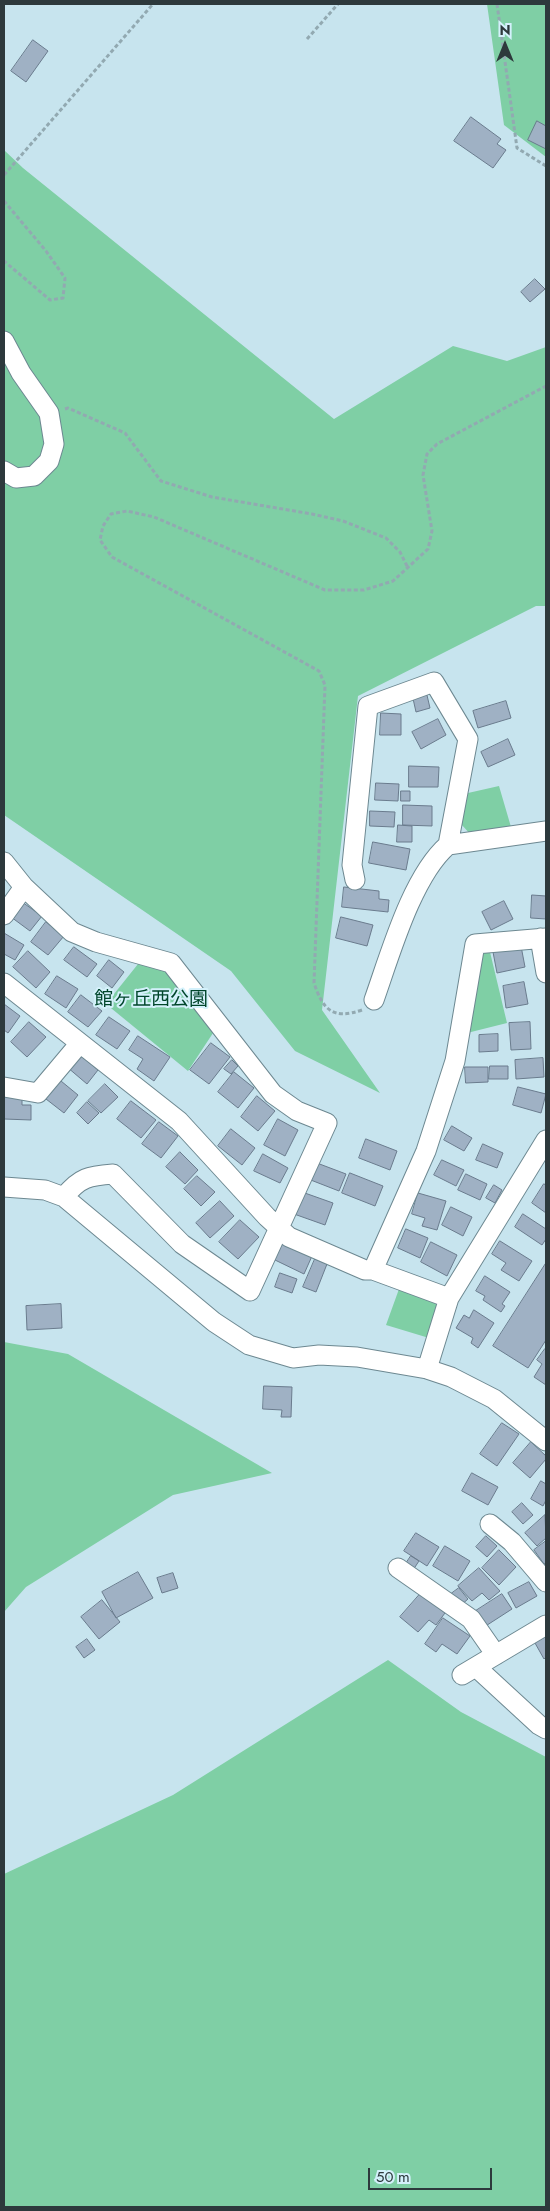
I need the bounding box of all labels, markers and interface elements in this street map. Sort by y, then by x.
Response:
north arrow [480,20,530,70]
text: N [499,20,511,40]
park label: 館ヶ丘西公園 [94,989,208,1011]
scale bar [370,2158,494,2190]
text: 50 m [376,2166,410,2188]

